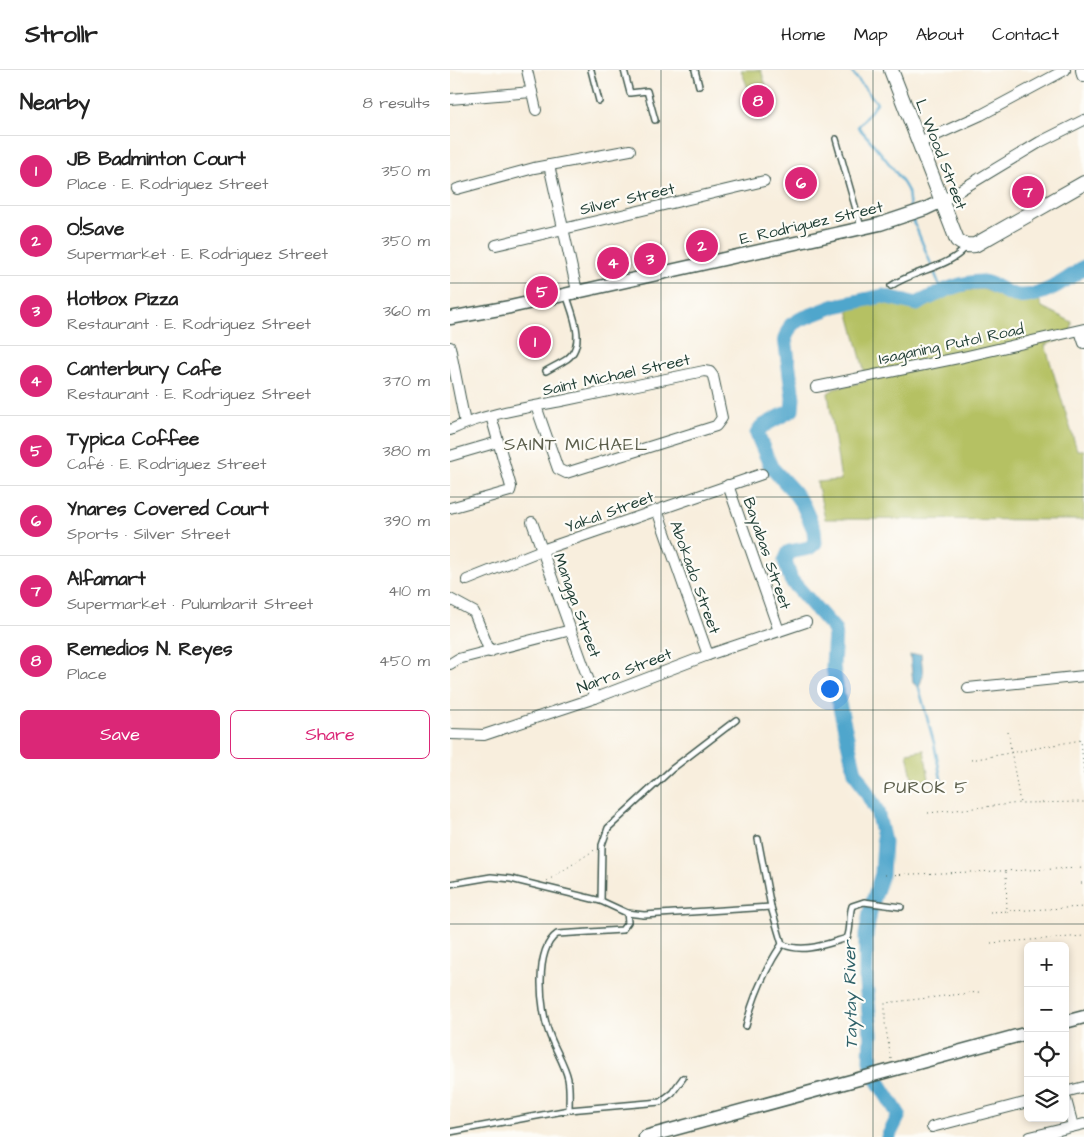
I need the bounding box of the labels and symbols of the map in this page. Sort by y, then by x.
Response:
pin: 8 [742,82,774,120]
street label: L. Wood Street [910,96,972,213]
pin: 6 [785,164,817,202]
pin: 7 [1012,173,1044,211]
street label: Silver Street [578,177,677,221]
street label: E. Rodriguez Street [737,196,886,251]
pin: 2 [686,227,718,265]
pin: 3 [634,240,666,278]
pin: 4 [597,244,629,282]
pin: 5 [526,273,558,311]
street label: Isaganing Putol Road [877,318,1026,371]
pin: 1 [519,323,551,361]
street label: Saint Michael Street [540,348,693,401]
district label: SAINT MICHAEL [504,432,648,457]
street label: Yakal Street [562,486,657,538]
street label: Bayabas Street [737,494,797,613]
street label: Abokado Street [664,518,726,638]
street label: Mangga Street [547,550,606,662]
street label: Narra Street [574,643,675,699]
your location [817,676,843,702]
district label: PUROK 5 [884,775,968,800]
water label: Taytay River [837,939,865,1049]

